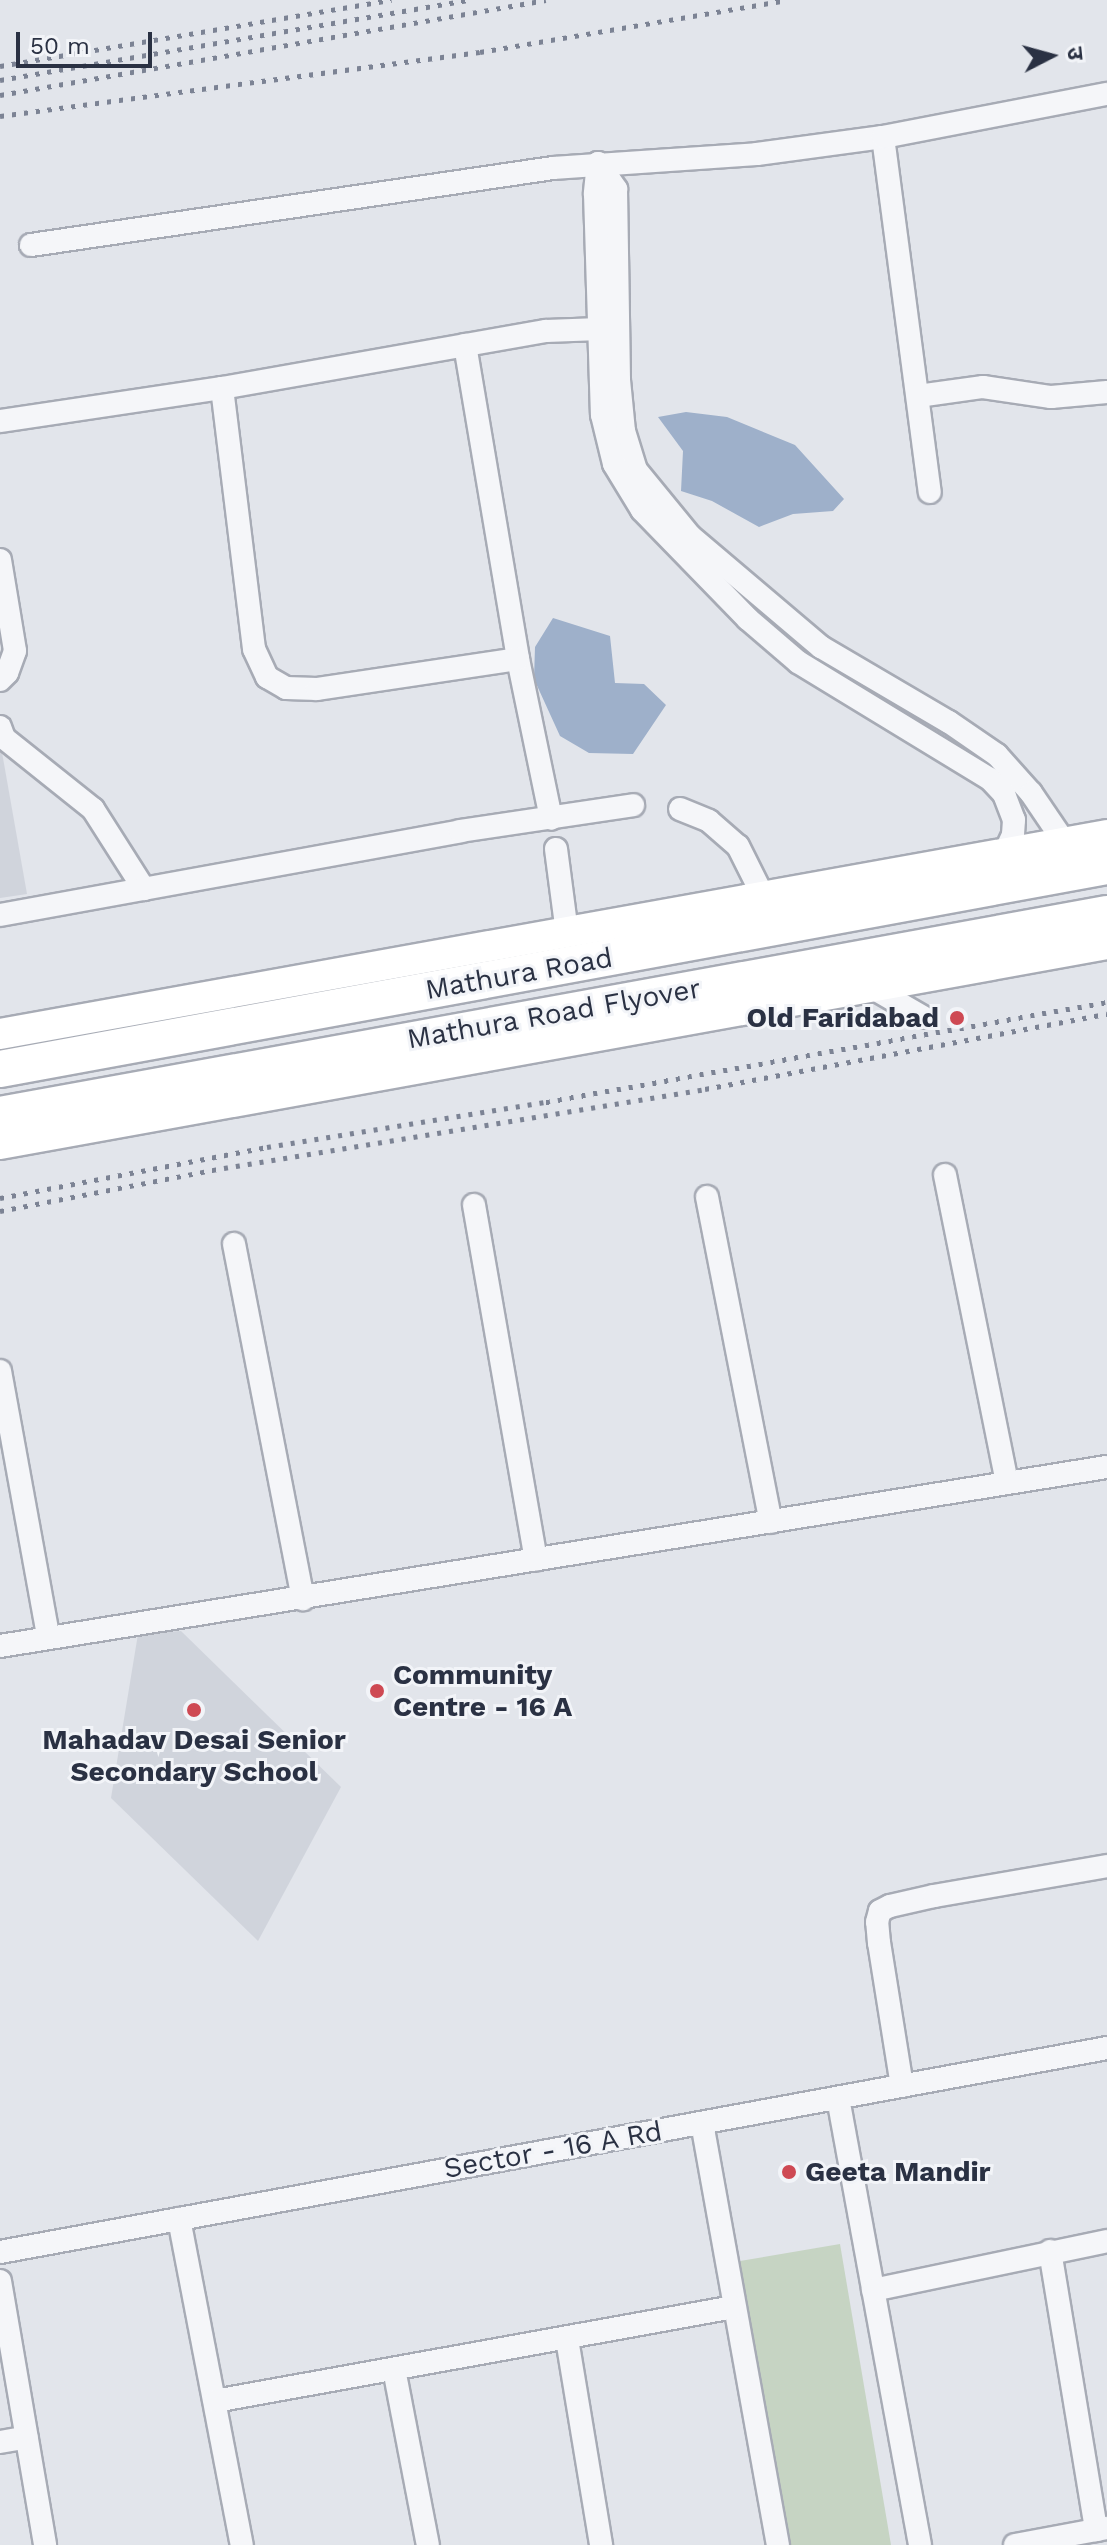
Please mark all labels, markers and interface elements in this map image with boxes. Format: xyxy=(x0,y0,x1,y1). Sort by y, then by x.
scale bar xyxy=(20,16,156,66)
north arrow xyxy=(1011,16,1091,96)
text: 50 m xyxy=(30,32,90,60)
text: उ xyxy=(1062,46,1088,61)
street label: Mathura Road xyxy=(422,941,616,1007)
street label: Mathura Road Flyover xyxy=(404,972,704,1056)
place label: Old Faridabad xyxy=(747,1001,939,1035)
marker: Old Faridabad xyxy=(946,1007,968,1029)
place label: Community Centre - 16 A xyxy=(393,1658,573,1724)
marker: Community Centre - 16 A xyxy=(368,1682,386,1700)
marker: Mahadav Desai Senior Secondary School xyxy=(185,1701,203,1719)
place label: Mahadav Desai Senior Secondary School xyxy=(42,1723,346,1789)
street label: Sector - 16 A Rd xyxy=(440,2114,666,2186)
place label: Geeta Mandir xyxy=(805,2155,991,2189)
marker: Geeta Mandir xyxy=(780,2163,798,2181)

